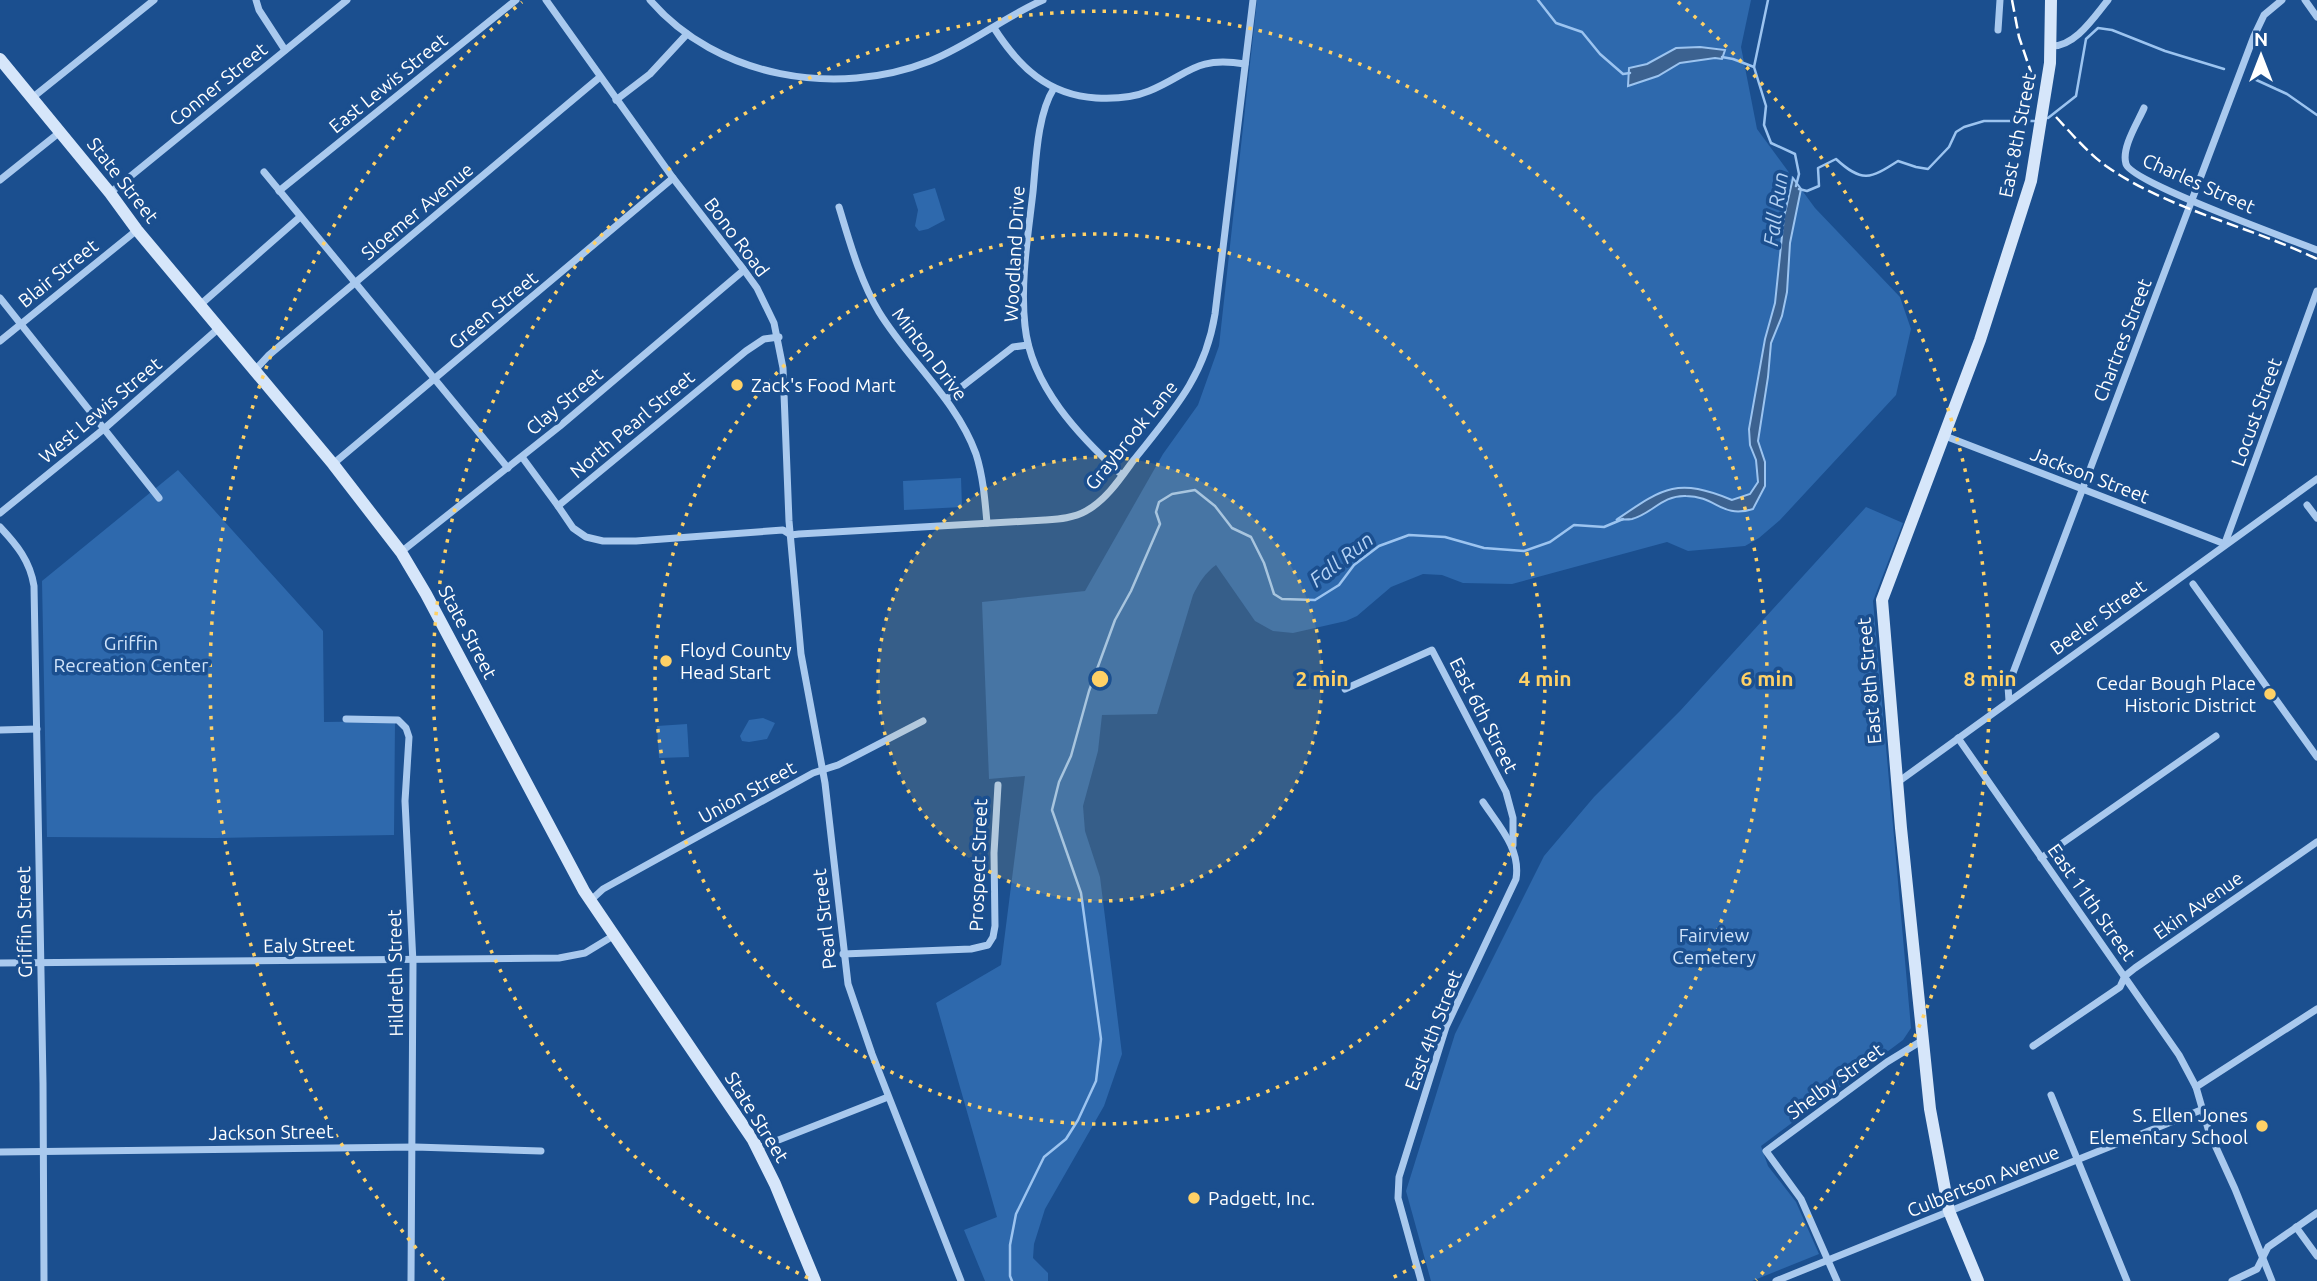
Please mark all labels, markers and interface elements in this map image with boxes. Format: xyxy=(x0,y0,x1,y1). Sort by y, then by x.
north arrow xyxy=(2226,21,2296,91)
street label: East Lewis Street xyxy=(324,28,452,137)
text: N xyxy=(2254,28,2268,50)
street label: Conner Street xyxy=(165,38,272,130)
street label: East 8th Street xyxy=(1994,70,2040,199)
street label: State Street xyxy=(83,133,164,228)
street label: Charles Street xyxy=(2139,148,2259,218)
street label: Sloemer Avenue xyxy=(357,158,477,264)
water label: Fall Run xyxy=(1758,170,1792,248)
street label: Woodland Drive xyxy=(999,185,1029,323)
street label: Bono Road xyxy=(700,193,774,281)
street label: Blair Street xyxy=(14,234,103,312)
street label: Green Street xyxy=(444,266,542,353)
street label: Chartres Street xyxy=(2088,275,2156,405)
street label: Minton Drive xyxy=(888,303,972,405)
street label: West Lewis Street xyxy=(34,352,166,468)
street label: Locust Street xyxy=(2226,354,2286,469)
street label: Clay Street xyxy=(521,362,607,439)
street label: North Pearl Street xyxy=(565,365,699,482)
place label: Zack's Food Mart xyxy=(751,374,896,396)
street label: Graybrook Lane xyxy=(1080,376,1182,494)
marker: Zack's Food Mart xyxy=(729,377,745,393)
street label: Jackson Street xyxy=(2028,442,2153,508)
water label: Fall Run xyxy=(1304,527,1378,591)
street label: Beeler Street xyxy=(2046,575,2151,659)
street label: State Street xyxy=(434,582,502,683)
street label: East 8th Street xyxy=(1852,616,1885,745)
park label: Griffin Recreation Center xyxy=(53,632,209,676)
place label: Floyd County Head Start xyxy=(680,639,792,683)
marker: Floyd County Head Start xyxy=(658,653,674,669)
street label: East 6th Street xyxy=(1445,653,1523,777)
text: 2 min xyxy=(1295,666,1349,690)
text: 4 min xyxy=(1518,666,1572,690)
text: 6 min xyxy=(1740,666,1794,690)
text: 8 min xyxy=(1963,666,2017,690)
centre of rings xyxy=(1088,667,1112,691)
place label: Cedar Bough Place Historic District xyxy=(2096,672,2257,716)
marker: Cedar Bough Place Historic District xyxy=(2262,686,2278,702)
street label: Union Street xyxy=(695,756,800,828)
street label: Prospect Street xyxy=(965,798,991,932)
street label: East 11th Street xyxy=(2044,839,2141,965)
street label: Griffin Street xyxy=(12,865,36,978)
street label: Ekin Avenue xyxy=(2149,866,2247,944)
street label: Pearl Street xyxy=(808,867,840,970)
street label: Hildreth Street xyxy=(383,909,407,1037)
park label: Fairview Cemetery xyxy=(1672,924,1756,968)
street label: Ealy Street xyxy=(263,933,356,957)
street label: East 4th Street xyxy=(1400,966,1466,1093)
street label: Shelby Street xyxy=(1782,1038,1888,1123)
street label: State Street xyxy=(721,1068,794,1167)
place label: S. Ellen Jones Elementary School xyxy=(2089,1104,2248,1148)
marker: S. Ellen Jones Elementary School xyxy=(2254,1118,2270,1134)
street label: Jackson Street xyxy=(208,1120,334,1144)
street label: Culbertson Avenue xyxy=(1904,1140,2062,1222)
place label: Padgett, Inc. xyxy=(1208,1187,1315,1209)
marker: Padgett, Inc. xyxy=(1186,1190,1202,1206)

